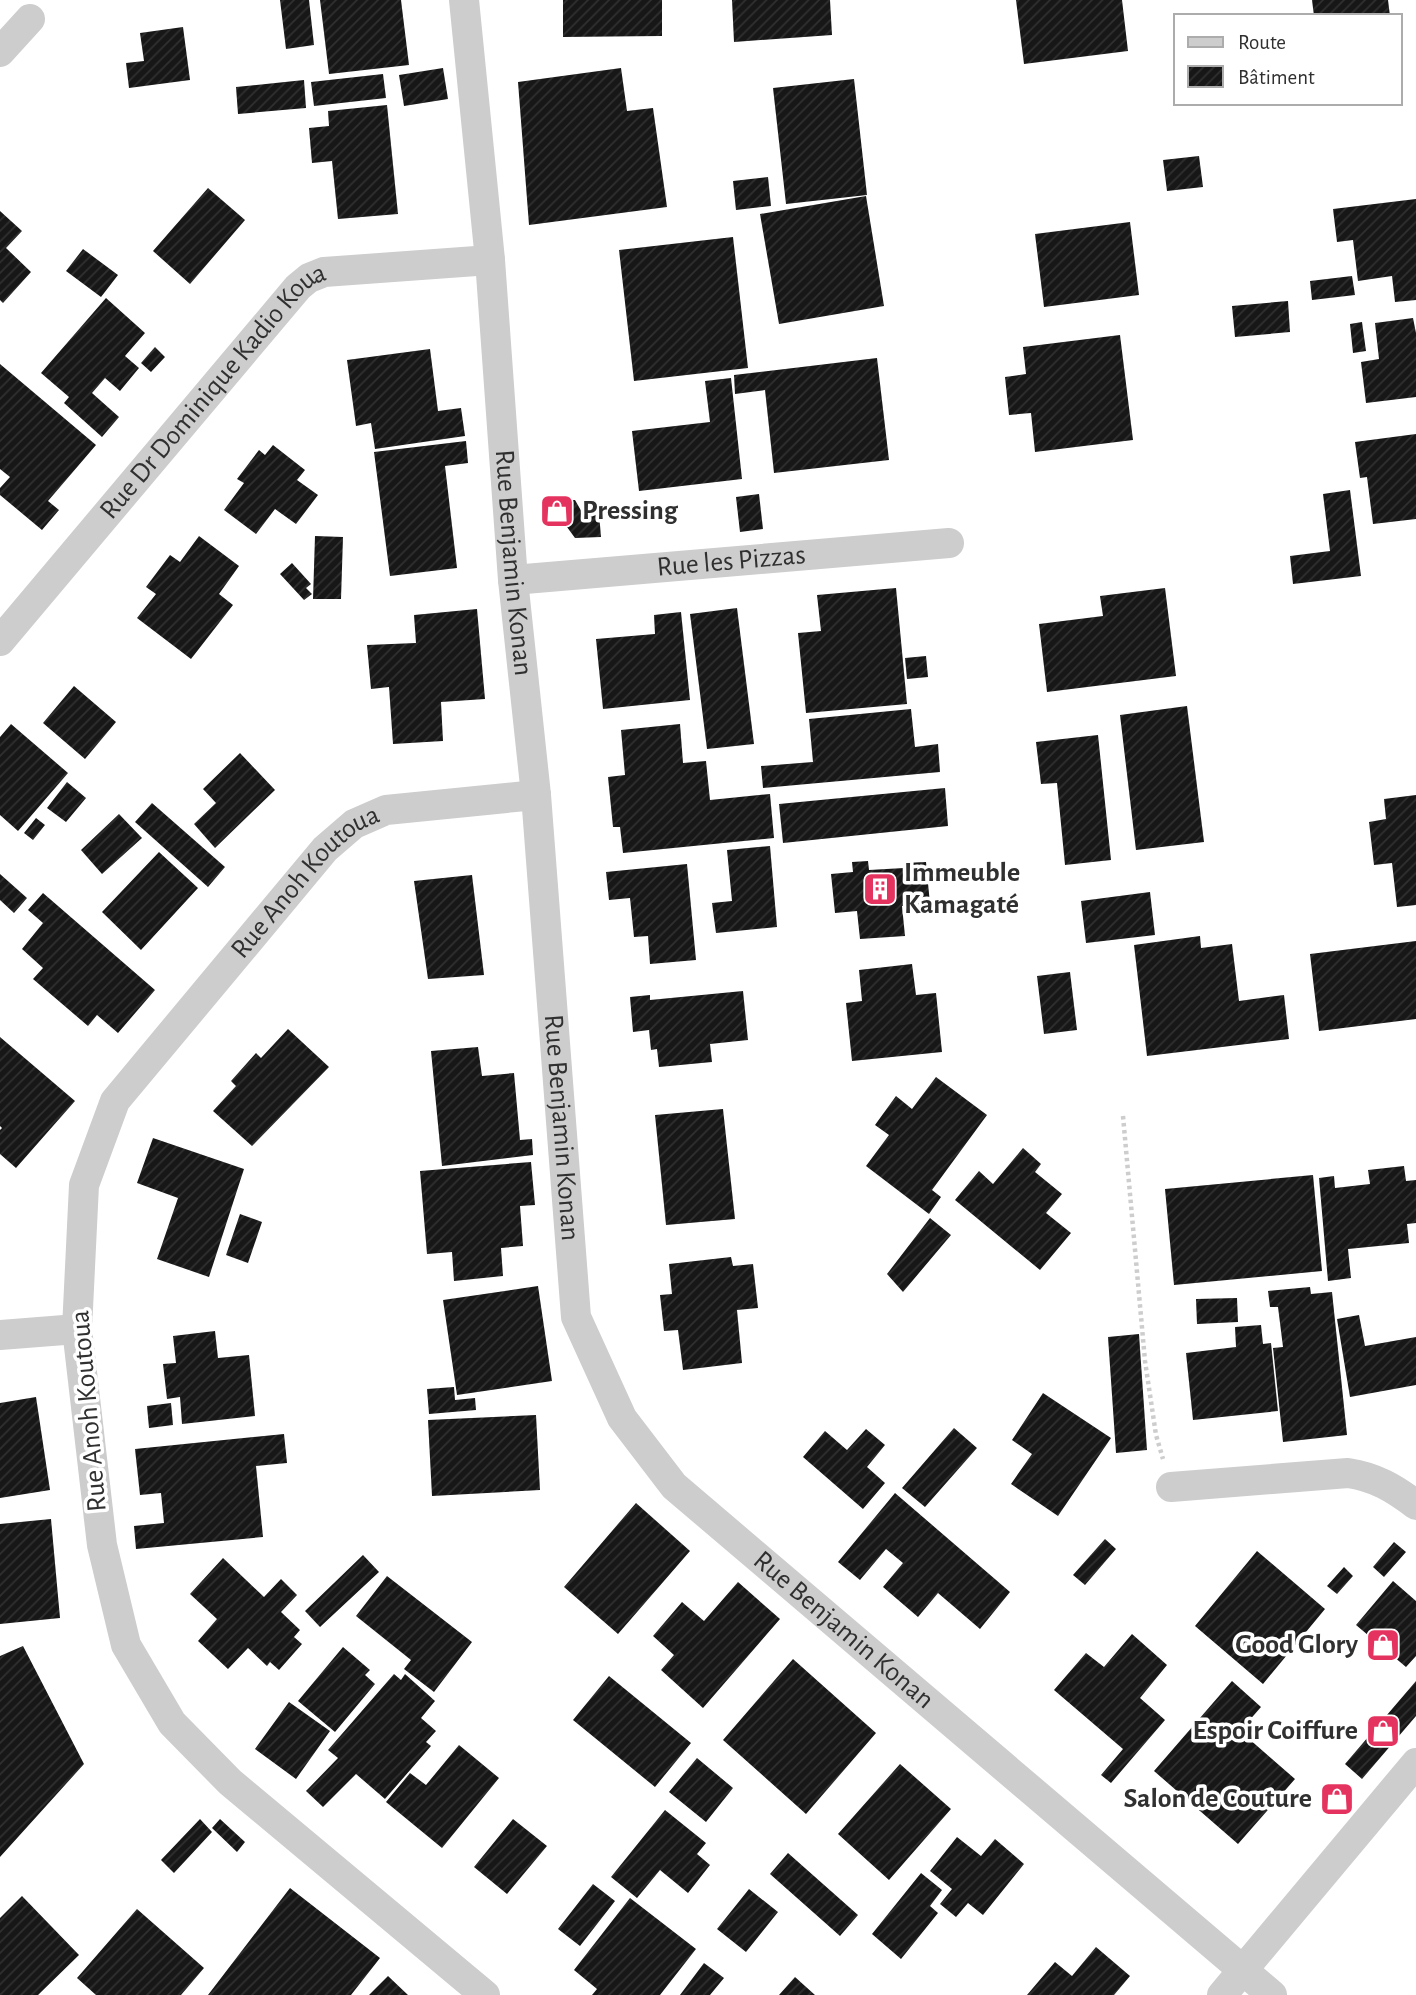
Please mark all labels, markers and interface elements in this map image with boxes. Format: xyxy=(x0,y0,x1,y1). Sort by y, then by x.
legend xyxy=(1174,14,1402,105)
text: Route xyxy=(1238,32,1286,53)
text: Bâtiment xyxy=(1238,67,1315,88)
street label: Rue Dr Dominique Kadio Koua xyxy=(95,259,330,525)
street label: Rue Benjamin Konan xyxy=(490,449,537,677)
shop icon: Pressing xyxy=(538,492,576,530)
place label: Pressing xyxy=(582,497,679,525)
street label: Rue les Pizzas xyxy=(656,541,807,582)
street label: Rue Anoh Koutoua xyxy=(226,801,384,964)
place label: Immeuble Kamagaté xyxy=(904,859,1020,919)
building icon: Immeuble Kamagaté xyxy=(861,870,899,908)
street label: Rue Benjamin Konan xyxy=(539,1013,584,1242)
street label: Rue Anoh Koutoua xyxy=(66,1309,112,1513)
street label: Rue Benjamin Konan xyxy=(748,1546,939,1714)
shop icon: Good Glory xyxy=(1364,1626,1402,1664)
place label: Good Glory xyxy=(1235,1631,1358,1659)
shop icon: Espoir Coiffure xyxy=(1364,1712,1402,1750)
place label: Espoir Coiffure xyxy=(1193,1717,1358,1745)
shop icon: Salon de Couture xyxy=(1318,1780,1356,1818)
place label: Salon de Couture xyxy=(1123,1785,1312,1813)

